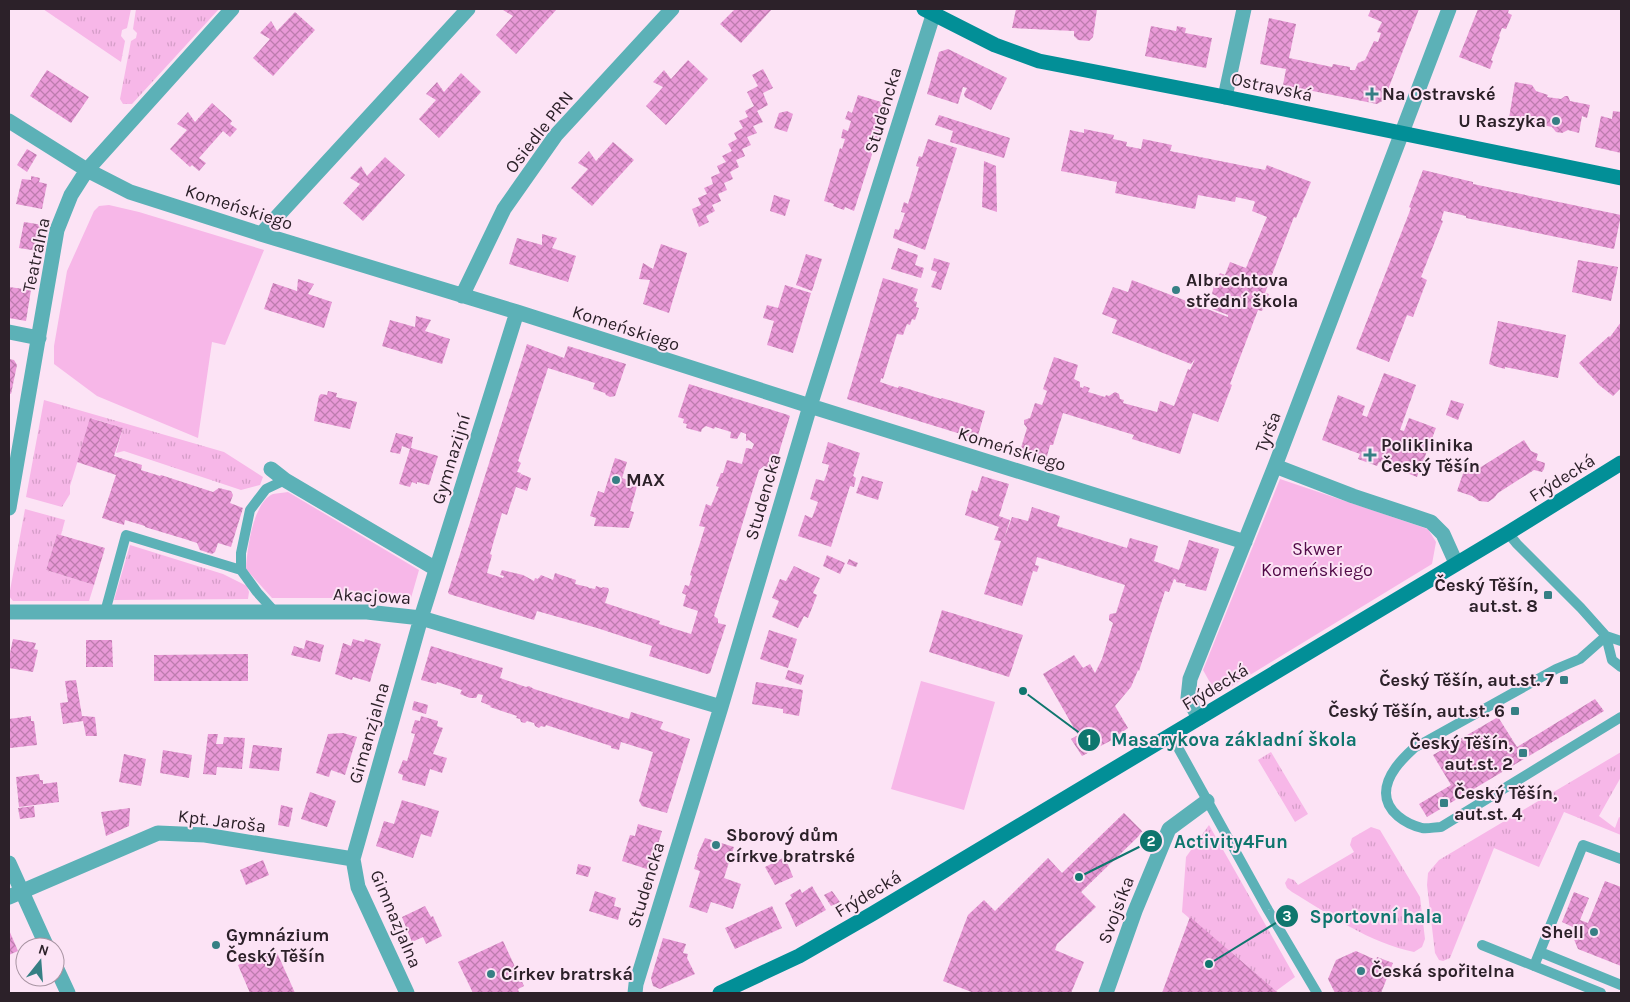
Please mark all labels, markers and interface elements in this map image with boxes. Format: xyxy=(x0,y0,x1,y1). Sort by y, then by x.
street label: Studencka xyxy=(860,64,906,156)
street label: Ostravská xyxy=(1229,68,1315,106)
place label: Na Ostravské xyxy=(1382,83,1496,105)
street label: Osiedle PRN xyxy=(500,87,578,177)
marker: Na Ostravské xyxy=(1366,88,1378,100)
place label: U Raszyka xyxy=(1458,110,1546,132)
marker: U Raszyka xyxy=(1550,115,1562,127)
street label: Komeńskiego xyxy=(182,179,296,235)
street label: Teatralna xyxy=(17,216,55,294)
place label: Albrechtova střední škola xyxy=(1186,269,1298,312)
marker: Albrechtova střední škola xyxy=(1170,284,1182,296)
street label: Komeńskiego xyxy=(569,300,683,356)
street label: Tyrša xyxy=(1250,409,1286,455)
street label: Gymnazijní xyxy=(427,411,475,507)
street label: Komeńskiego xyxy=(955,422,1069,476)
place label: Poliklinika Český Těšín xyxy=(1381,434,1480,477)
marker: Poliklinika Český Těšín xyxy=(1363,448,1377,462)
street label: Frýdecká xyxy=(1525,449,1599,507)
street label: Studencka xyxy=(740,451,786,543)
place label: MAX xyxy=(626,469,665,491)
marker: MAX xyxy=(610,474,622,486)
park label: Skwer Komeńskiego xyxy=(1261,538,1373,581)
place label: Český Těšín, aut.st. 8 xyxy=(1435,574,1538,617)
street label: Akacjowa xyxy=(332,583,412,609)
marker: Český Těšín, aut.st. 8 xyxy=(1542,589,1554,601)
street label: Frýdecká xyxy=(1178,659,1252,715)
place label: Český Těšín, aut.st. 7 xyxy=(1379,669,1554,691)
marker: Český Těšín, aut.st. 7 xyxy=(1558,674,1570,686)
street label: Gimanzjalna xyxy=(344,680,394,786)
place label: Český Těšín, aut.st. 6 xyxy=(1328,700,1505,722)
marker: Český Těšín, aut.st. 6 xyxy=(1509,705,1521,717)
callout: Masarykova základní škola xyxy=(1076,723,1367,757)
text: Masarykova základní škola xyxy=(1111,729,1357,751)
text: 1 xyxy=(1086,731,1092,749)
place label: Český Těšín, aut.st. 2 xyxy=(1410,732,1513,775)
marker: Český Těšín, aut.st. 2 xyxy=(1517,747,1529,759)
place label: Český Těšín, aut.st. 4 xyxy=(1454,782,1558,825)
marker: Český Těšín, aut.st. 4 xyxy=(1438,797,1450,809)
street label: Kpt. Jaroša xyxy=(177,805,267,837)
place label: Sborový dům církve bratrské xyxy=(726,824,855,867)
callout: Activity4Fun xyxy=(1139,824,1298,858)
text: Activity4Fun xyxy=(1174,831,1288,853)
text: 2 xyxy=(1146,832,1156,850)
street label: Studencka xyxy=(623,839,669,931)
marker: Sborový dům církve bratrské xyxy=(710,839,722,851)
street label: Frýdecká xyxy=(831,866,905,922)
street label: Gimnazjalna xyxy=(365,867,427,971)
street label: Svojsíka xyxy=(1093,873,1139,947)
callout: Sportovní hala xyxy=(1274,899,1452,933)
text: Sportovní hala xyxy=(1310,906,1442,928)
text: 3 xyxy=(1282,907,1292,925)
place label: Shell xyxy=(1541,921,1584,943)
place label: Gymnázium Český Těšín xyxy=(226,924,329,967)
marker: Shell xyxy=(1588,926,1600,938)
north arrow xyxy=(15,937,65,987)
marker: Gymnázium Český Těšín xyxy=(210,939,222,951)
text: N xyxy=(36,940,51,960)
place label: Česká spořitelna xyxy=(1371,960,1515,982)
place label: Církev bratrská xyxy=(501,963,633,985)
marker: Česká spořitelna xyxy=(1355,965,1367,977)
marker: Církev bratrská xyxy=(485,968,497,980)

